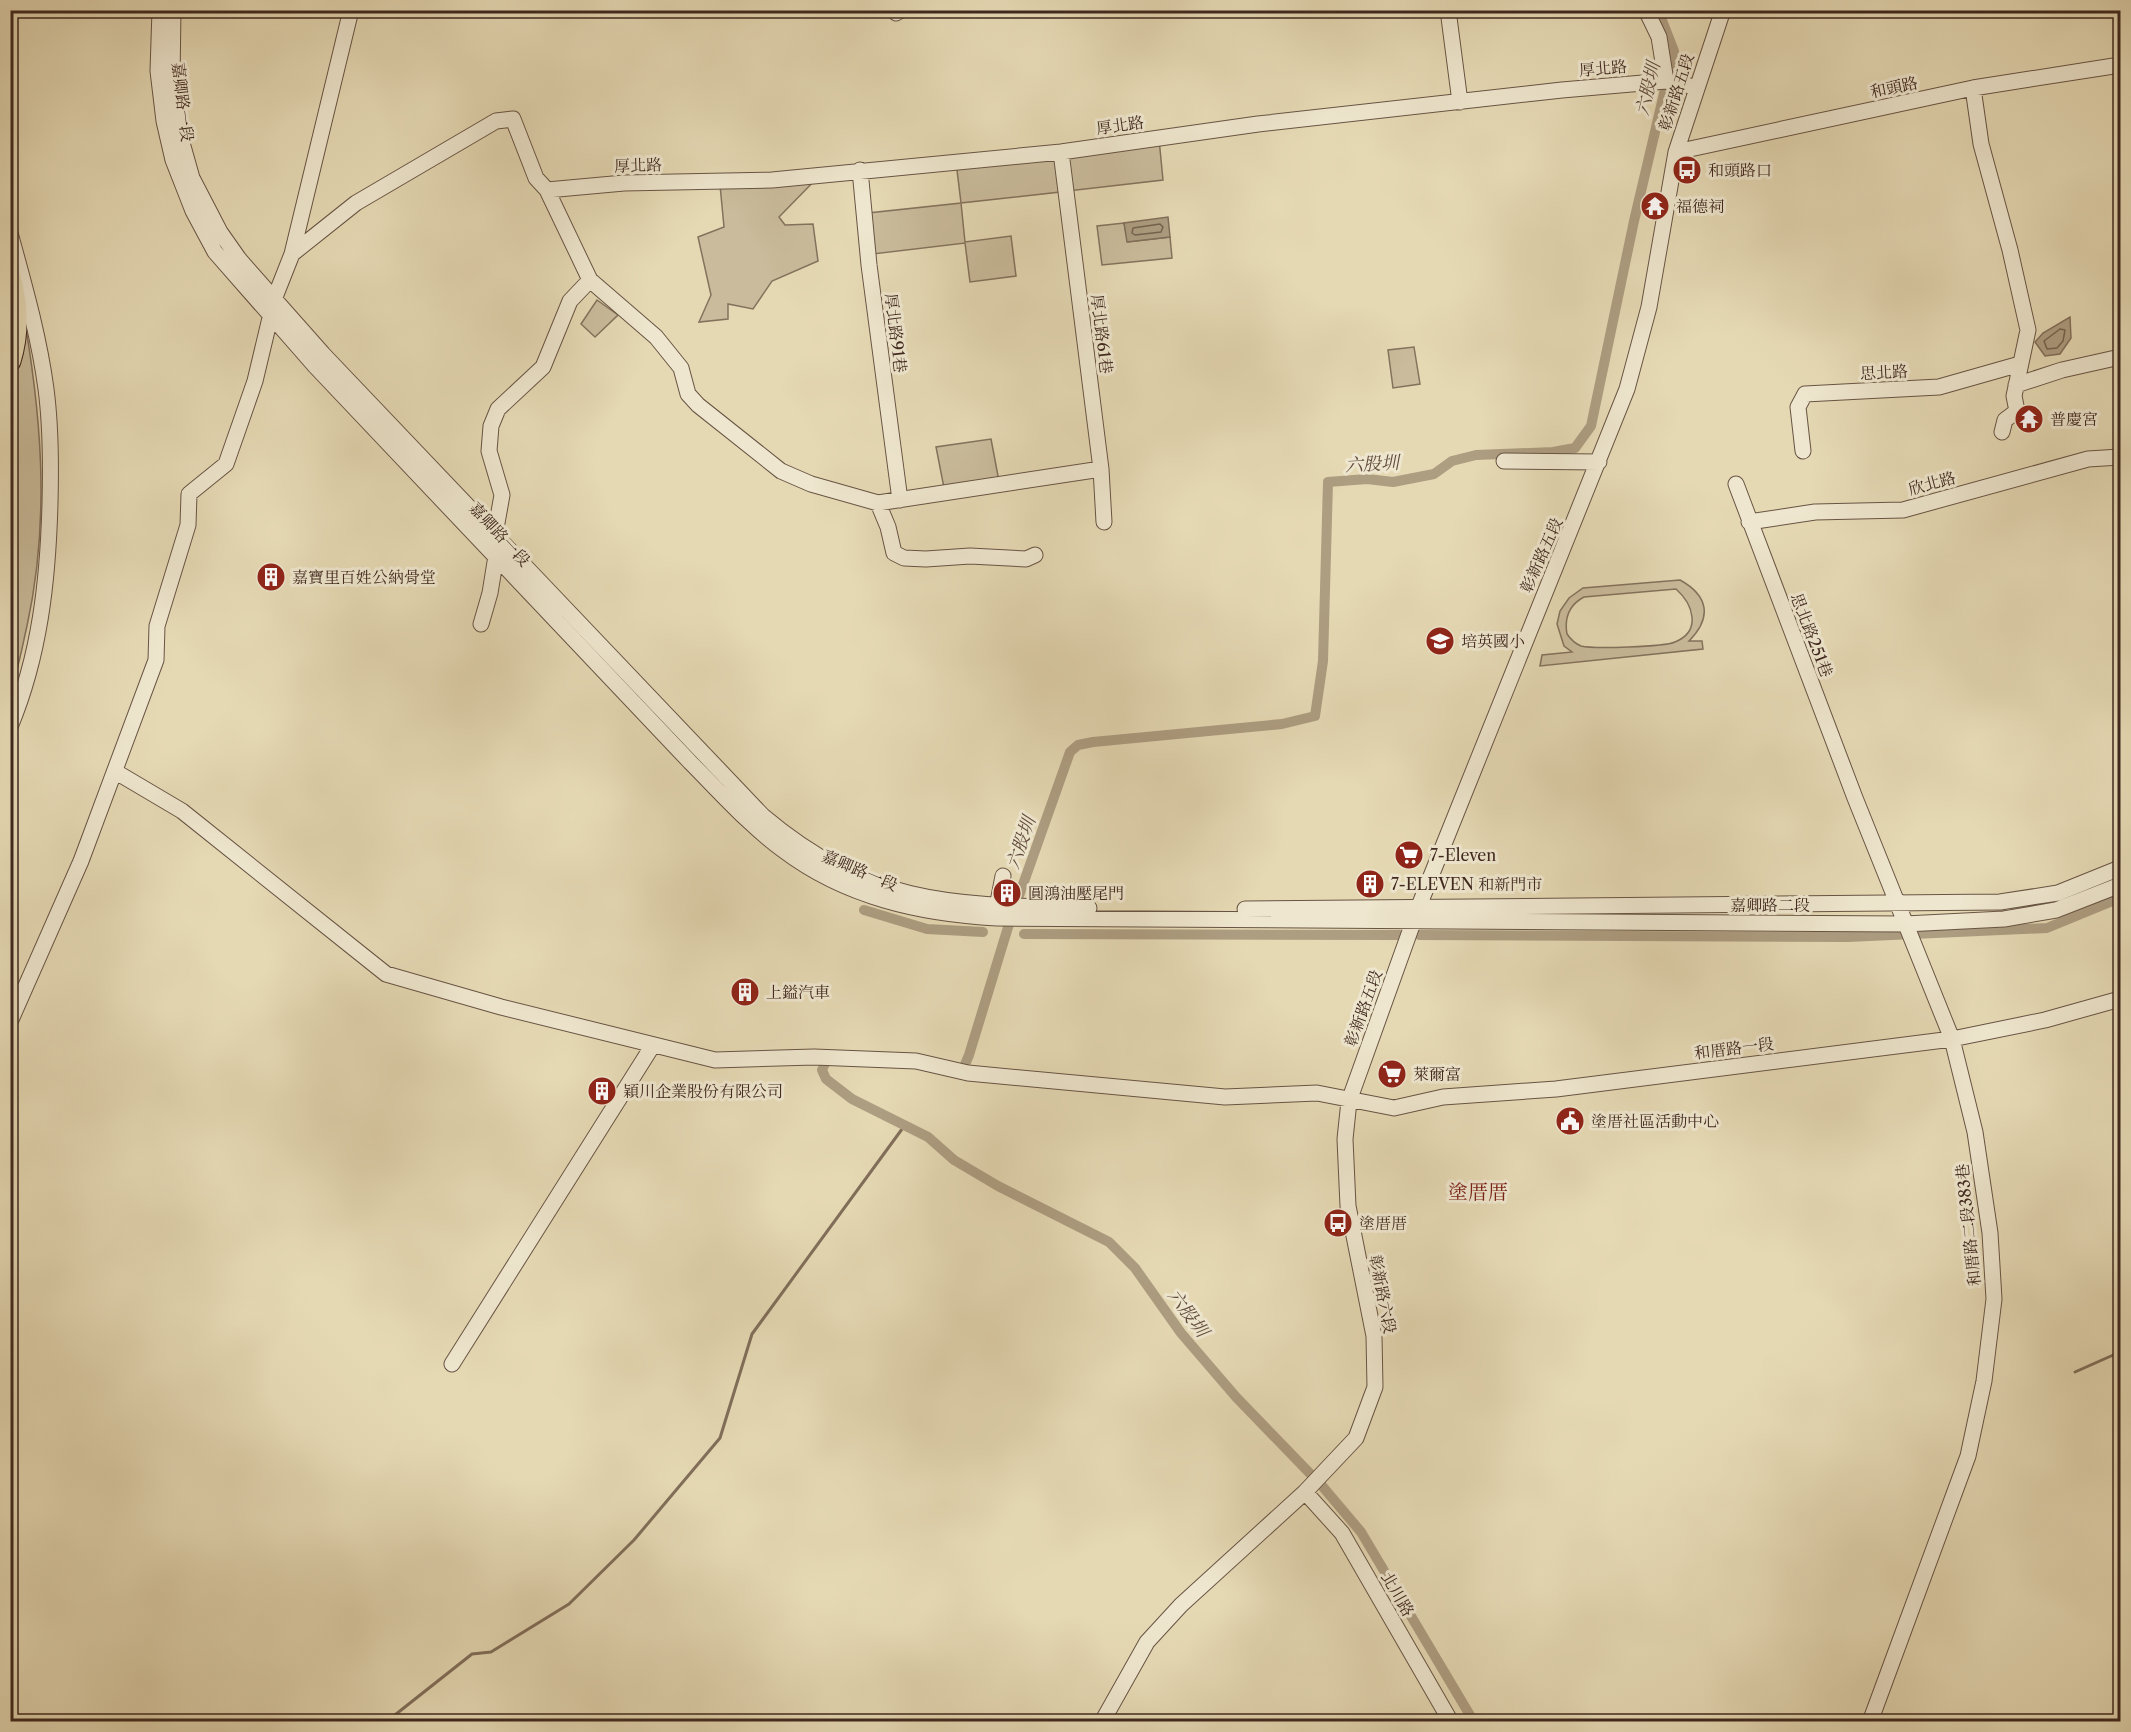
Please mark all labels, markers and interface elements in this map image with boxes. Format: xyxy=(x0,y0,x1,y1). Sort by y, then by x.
street label: 彰新路五段 xyxy=(1654,51,1698,133)
street label: 厚北路 xyxy=(1578,56,1628,80)
water label: 六股圳 xyxy=(1631,57,1665,118)
street label: 嘉卿路一段 xyxy=(168,61,198,143)
street label: 和頭路 xyxy=(1868,72,1920,102)
street label: 厚北路 xyxy=(1095,112,1145,138)
street label: 厚北路 xyxy=(614,154,662,176)
bus stop icon: 和頭路口 xyxy=(1671,154,1703,186)
place label: 和頭路口 xyxy=(1708,160,1772,180)
temple icon: 福德祠 xyxy=(1639,190,1671,222)
place label: 福德祠 xyxy=(1676,196,1724,216)
street label: 厚北路91巷 xyxy=(881,292,911,374)
street label: 厚北路61巷 xyxy=(1087,293,1117,375)
street label: 思北路 xyxy=(1860,361,1908,383)
temple icon: 普慶宮 xyxy=(2013,403,2045,435)
place label: 普慶宮 xyxy=(2050,409,2098,429)
water label: 六股圳 xyxy=(1344,451,1403,476)
street label: 欣北路 xyxy=(1906,467,1958,499)
street label: 嘉卿路一段 xyxy=(465,498,535,570)
street label: 彰新路五段 xyxy=(1516,514,1566,596)
building icon: 嘉寶里百姓公納骨堂 xyxy=(255,561,287,593)
place label: 嘉寶里百姓公納骨堂 xyxy=(292,567,436,587)
street label: 思北路251巷 xyxy=(1787,590,1837,680)
school or university icon: 培英國小 xyxy=(1424,625,1456,657)
place label: 培英國小 xyxy=(1461,631,1525,651)
water label: 六股圳 xyxy=(1002,811,1041,872)
supermarket icon: 7-Eleven xyxy=(1393,839,1425,871)
street label: 嘉卿路一段 xyxy=(819,845,901,895)
place label: 7-Eleven xyxy=(1430,845,1496,865)
building icon: 7-ELEVEN 和新門市 xyxy=(1354,868,1386,900)
place label: 7-ELEVEN 和新門市 xyxy=(1391,874,1542,894)
building icon: 圓鴻油壓尾門 xyxy=(991,877,1023,909)
place label: 圓鴻油壓尾門 xyxy=(1028,883,1124,903)
street label: 嘉卿路二段 xyxy=(1730,895,1810,915)
street label: 彰新路五段 xyxy=(1340,967,1386,1049)
building icon: 上鎰汽車 xyxy=(729,976,761,1008)
place label: 上鎰汽車 xyxy=(766,982,830,1002)
street label: 和厝路一段 xyxy=(1693,1033,1775,1063)
supermarket icon: 萊爾富 xyxy=(1376,1058,1408,1090)
place label: 萊爾富 xyxy=(1413,1064,1461,1084)
building icon: 穎川企業股份有限公司 xyxy=(586,1075,618,1107)
place label: 穎川企業股份有限公司 xyxy=(623,1081,783,1101)
public building icon: 塗厝社區活動中心 xyxy=(1554,1105,1586,1137)
place label: 塗厝社區活動中心 xyxy=(1591,1111,1719,1131)
street label: 和厝路二段383巷 xyxy=(1952,1163,1984,1287)
district label: 塗厝厝 xyxy=(1448,1180,1508,1204)
bus stop icon: 塗厝厝 xyxy=(1322,1207,1354,1239)
place label: 塗厝厝 xyxy=(1359,1213,1407,1233)
street label: 彰新路六段 xyxy=(1366,1253,1400,1335)
water label: 六股圳 xyxy=(1163,1285,1215,1344)
street label: 北川路 xyxy=(1377,1568,1419,1620)

